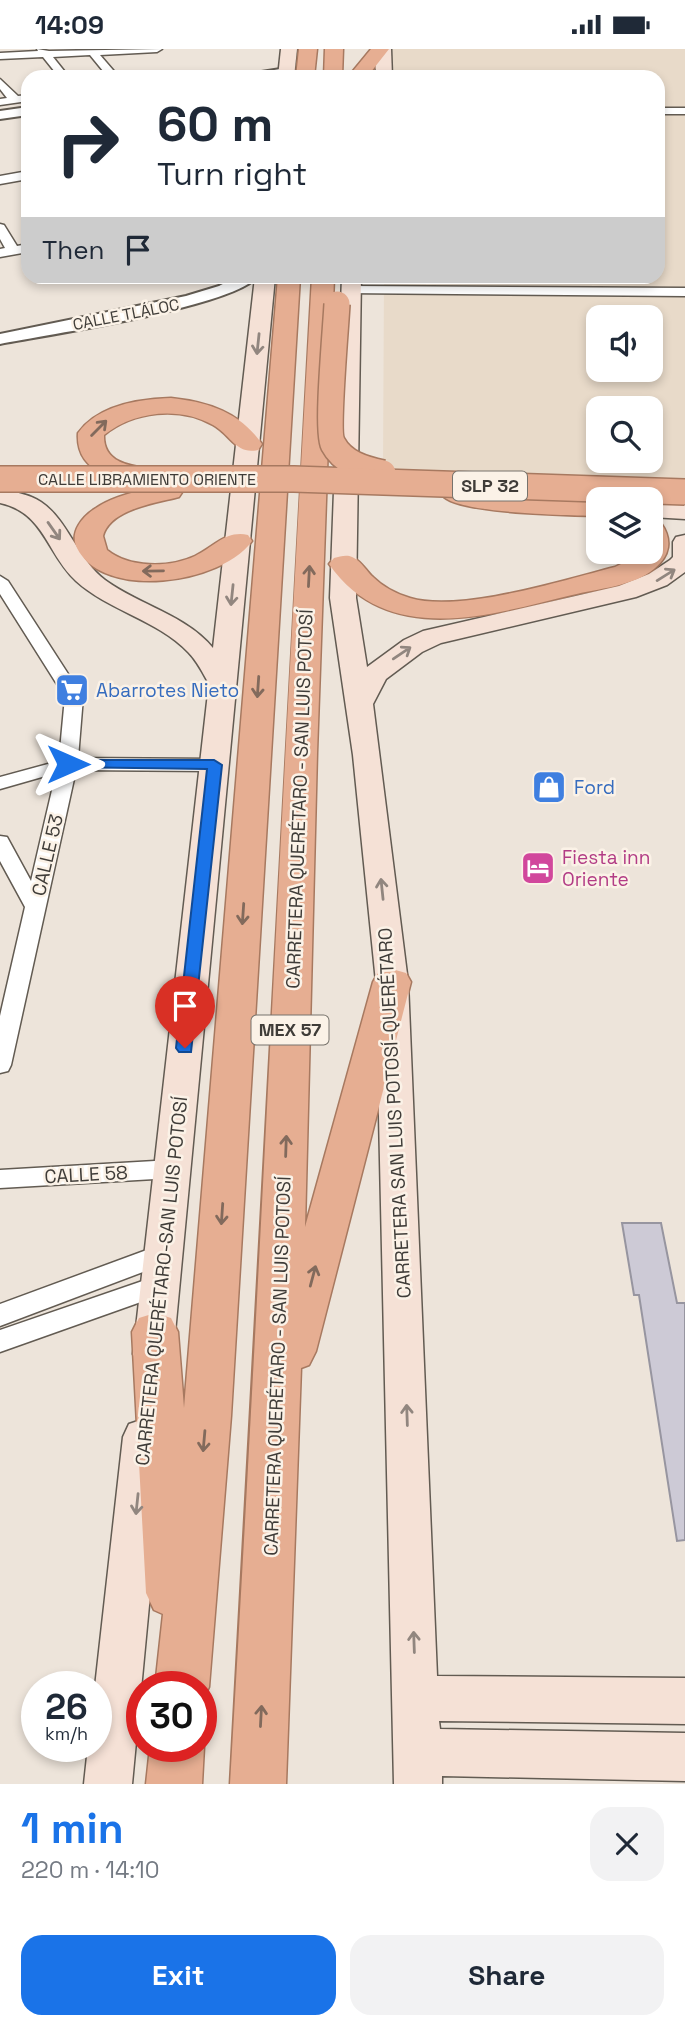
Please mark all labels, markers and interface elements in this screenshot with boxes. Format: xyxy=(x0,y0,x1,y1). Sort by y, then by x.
text: 14:09 xyxy=(35,8,104,42)
text: 60 m xyxy=(157,93,273,155)
icon: right xyxy=(42,98,133,189)
text: Turn right xyxy=(157,154,307,194)
icon: arrive xyxy=(119,231,157,269)
text: Then xyxy=(42,233,105,267)
street label: CALLE TLÁLOC xyxy=(71,294,181,335)
map controls xyxy=(586,305,663,564)
button: sound xyxy=(586,305,663,382)
one-way arrow xyxy=(252,333,265,355)
button: search xyxy=(586,396,663,473)
one-way arrow xyxy=(90,419,107,436)
street label: CALLE LIBRAMIENTO ORIENTE xyxy=(38,469,256,490)
road number: SLP 32 xyxy=(453,471,527,501)
button: layers xyxy=(586,487,663,564)
one-way arrow xyxy=(47,521,61,540)
one-way arrow xyxy=(142,565,165,578)
one-way arrow xyxy=(302,565,315,588)
one-way arrow xyxy=(655,568,675,582)
one-way arrow xyxy=(225,583,238,606)
street label: CARRETERA QUERÉTARO - SAN LUIS POTOSÍ xyxy=(280,608,319,989)
one-way arrow xyxy=(392,646,411,660)
supermarket icon: Abarrotes Nieto xyxy=(53,671,91,709)
one-way arrow xyxy=(251,675,264,698)
place label: Abarrotes Nieto xyxy=(96,678,239,703)
position arrow xyxy=(31,727,105,801)
shop icon: Ford xyxy=(530,768,568,806)
place label: Ford xyxy=(574,775,615,800)
street label: CALLE 53 xyxy=(26,812,69,898)
place label: Fiesta inn Oriente xyxy=(562,845,650,892)
hotel icon: Fiesta inn Oriente xyxy=(519,849,557,887)
one-way arrow xyxy=(375,879,388,901)
one-way arrow xyxy=(236,902,249,924)
street label: CARRETERA SAN LUIS POTOSÍ-QUERÉTARO xyxy=(372,927,417,1299)
pin xyxy=(155,976,215,1048)
icon: arrive xyxy=(166,987,204,1025)
road number: MEX 57 xyxy=(252,1015,328,1045)
street label: CARRETERA QUERÉTARO-SAN LUIS POTOSÍ xyxy=(130,1095,193,1467)
one-way arrow xyxy=(279,1135,292,1158)
street label: CALLE 58 xyxy=(44,1160,128,1189)
street label: CARRETERA QUERÉTARO - SAN LUIS POTOSÍ xyxy=(258,1175,297,1556)
one-way arrow xyxy=(215,1202,228,1225)
one-way arrow xyxy=(307,1265,320,1288)
one-way arrow xyxy=(400,1404,413,1427)
one-way arrow xyxy=(198,1429,211,1451)
one-way arrow xyxy=(131,1492,144,1514)
one-way arrow xyxy=(408,1631,421,1654)
speed limit sign: 30 xyxy=(126,1671,217,1762)
text: 26 xyxy=(45,1685,88,1729)
one-way arrow xyxy=(255,1705,268,1728)
text: km/h xyxy=(45,1722,88,1745)
text: 1 min xyxy=(21,1802,124,1855)
button: close xyxy=(590,1807,664,1881)
text: 220 m · 14:10 xyxy=(21,1855,159,1885)
button: Exit xyxy=(21,1935,336,2015)
button: Share xyxy=(350,1935,664,2015)

